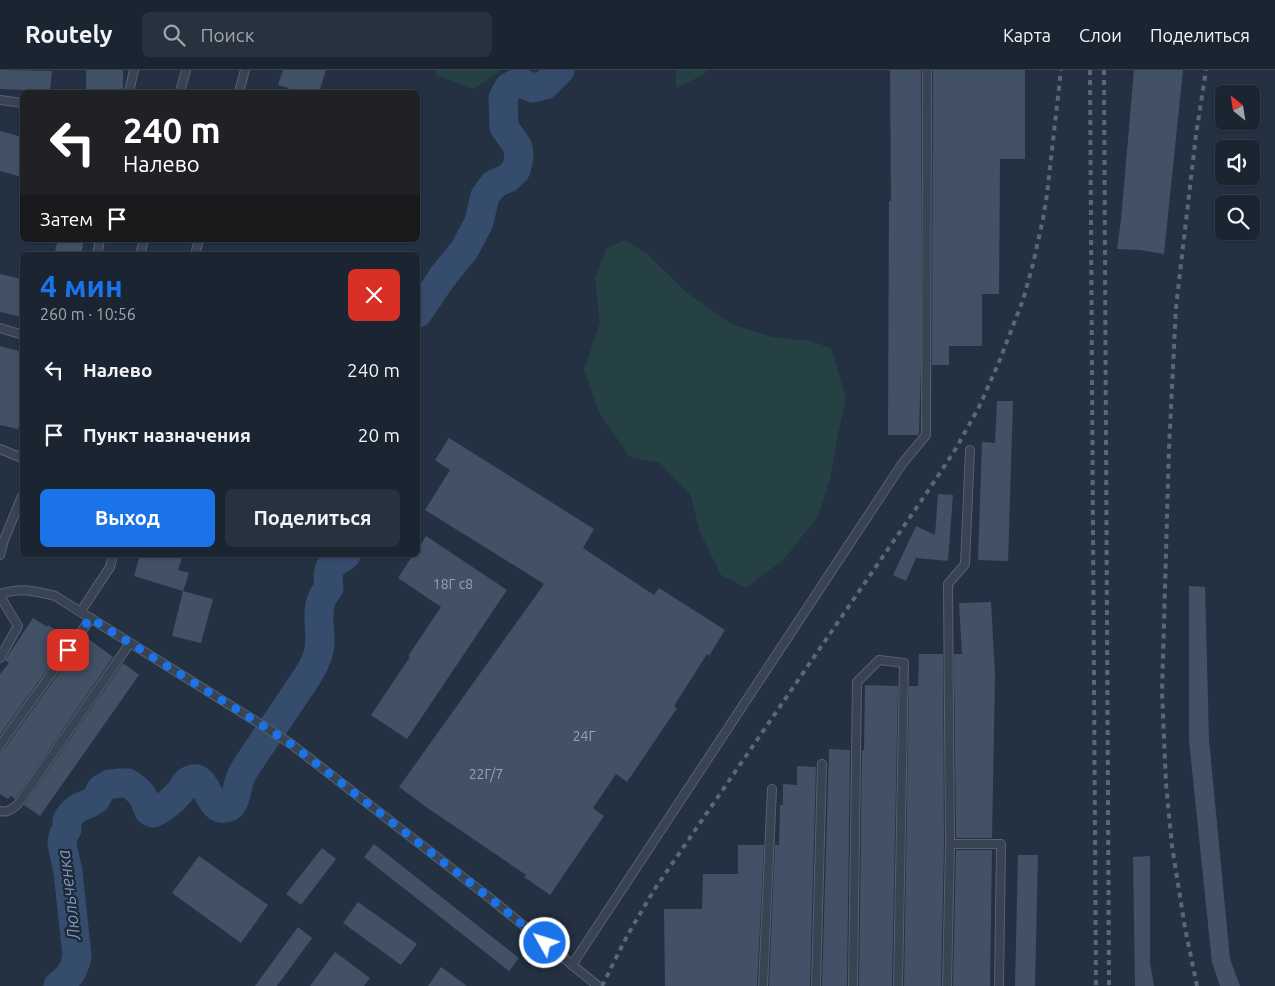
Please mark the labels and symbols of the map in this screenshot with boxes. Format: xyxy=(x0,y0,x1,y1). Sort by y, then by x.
north arrow xyxy=(1215,85,1260,130)
house number: 18Г с8 xyxy=(433,576,473,592)
pin xyxy=(47,629,89,671)
house number: 24Г xyxy=(573,728,595,744)
house number: 22Г/7 xyxy=(469,766,503,782)
water label: Люльченка xyxy=(53,848,84,942)
position arrow xyxy=(518,916,570,968)

